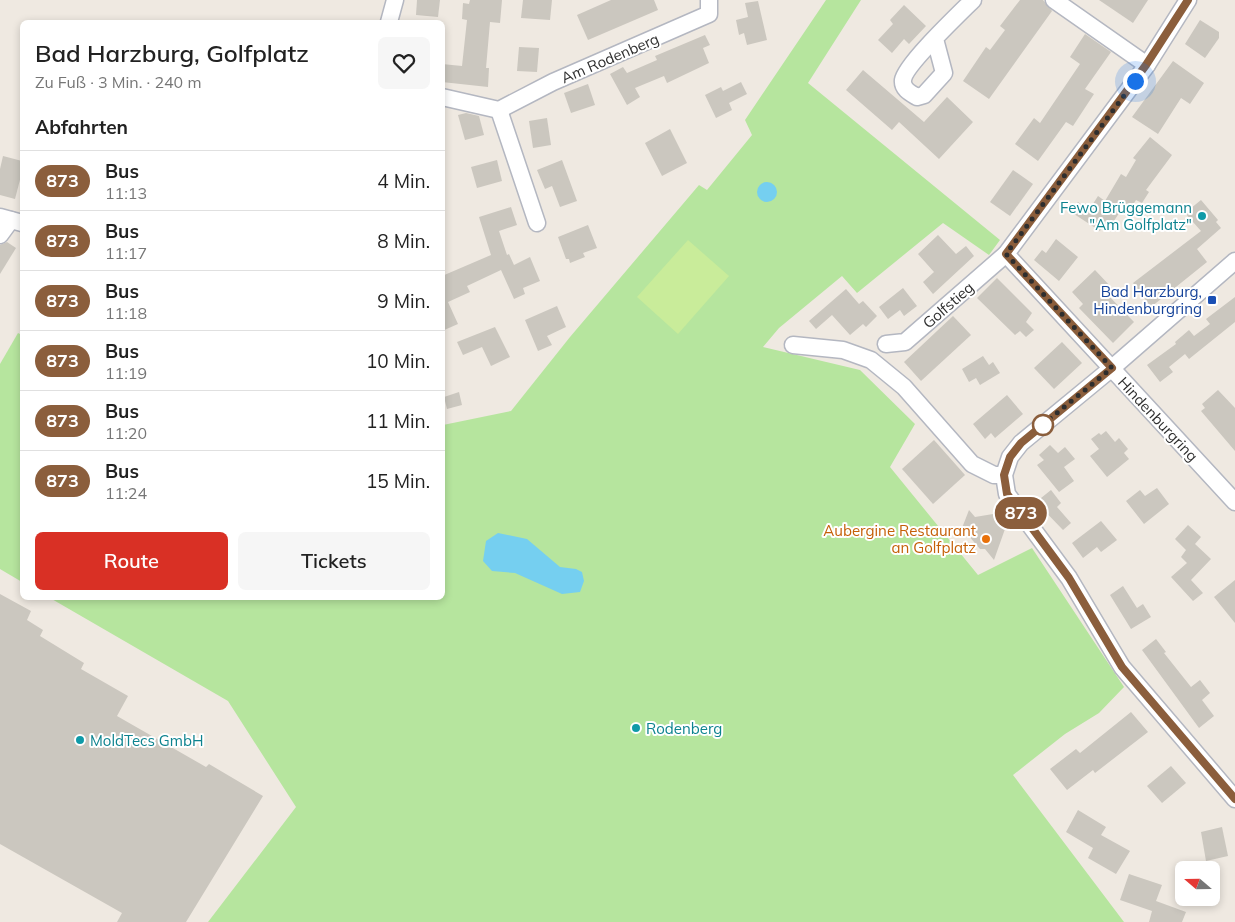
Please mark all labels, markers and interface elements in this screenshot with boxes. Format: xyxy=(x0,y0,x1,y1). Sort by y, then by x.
street label: Am Rodenberg xyxy=(558,29,662,87)
button: heart xyxy=(378,37,430,89)
text: Bad Harzburg, Golfplatz xyxy=(35,38,309,68)
your location xyxy=(1123,69,1148,94)
text: Zu Fuß · 3 Min. · 240 m xyxy=(35,72,201,92)
text: Abfahrten xyxy=(35,115,128,139)
text: Bus xyxy=(105,159,139,183)
text: 873 xyxy=(46,169,79,192)
text: 4 Min. xyxy=(377,169,430,193)
text: 11:13 xyxy=(105,183,147,203)
place label: Fewo Brüggemann "Am Golfplatz" xyxy=(1060,198,1192,234)
marker: Fewo Brüggemann "Am Golfplatz" xyxy=(1196,210,1208,222)
text: Bus xyxy=(105,219,139,243)
text: 873 xyxy=(46,229,79,252)
text: 8 Min. xyxy=(377,229,430,253)
text: 11:17 xyxy=(105,243,147,263)
street label: Golfstieg xyxy=(919,278,977,332)
text: Bus xyxy=(105,279,139,303)
place label: Bad Harzburg, Hindenburgring xyxy=(1093,282,1202,318)
text: 873 xyxy=(46,289,79,312)
text: 9 Min. xyxy=(377,289,430,313)
marker: Bad Harzburg, Hindenburgring xyxy=(1206,294,1218,306)
text: 11:18 xyxy=(105,303,147,323)
text: Bus xyxy=(105,339,139,363)
text: 873 xyxy=(46,349,79,372)
text: 10 Min. xyxy=(366,349,430,373)
text: 11:19 xyxy=(105,363,147,383)
street label: Hindenburgring xyxy=(1114,373,1202,465)
text: Bus xyxy=(105,399,139,423)
text: 873 xyxy=(46,409,79,432)
text: 11 Min. xyxy=(366,409,430,433)
unlabelled marker xyxy=(1032,414,1054,436)
text: 11:20 xyxy=(105,423,147,443)
text: Bus xyxy=(105,459,139,483)
text: 873 xyxy=(46,469,79,492)
text: 15 Min. xyxy=(366,469,430,493)
text: 11:24 xyxy=(105,483,147,503)
line badge: 873 xyxy=(992,497,1050,529)
text: 873 xyxy=(1005,501,1037,524)
place label: Aubergine Restaurant an Golfplatz xyxy=(823,521,976,557)
button: Route xyxy=(35,532,228,590)
button: Tickets xyxy=(238,532,430,590)
marker: Aubergine Restaurant an Golfplatz xyxy=(980,533,992,545)
place label: Rodenberg xyxy=(646,719,722,738)
marker: Rodenberg xyxy=(630,722,642,734)
place label: MoldTecs GmbH xyxy=(90,731,204,750)
marker: MoldTecs GmbH xyxy=(74,734,86,746)
north arrow xyxy=(1175,861,1220,906)
map controls xyxy=(1175,861,1220,906)

